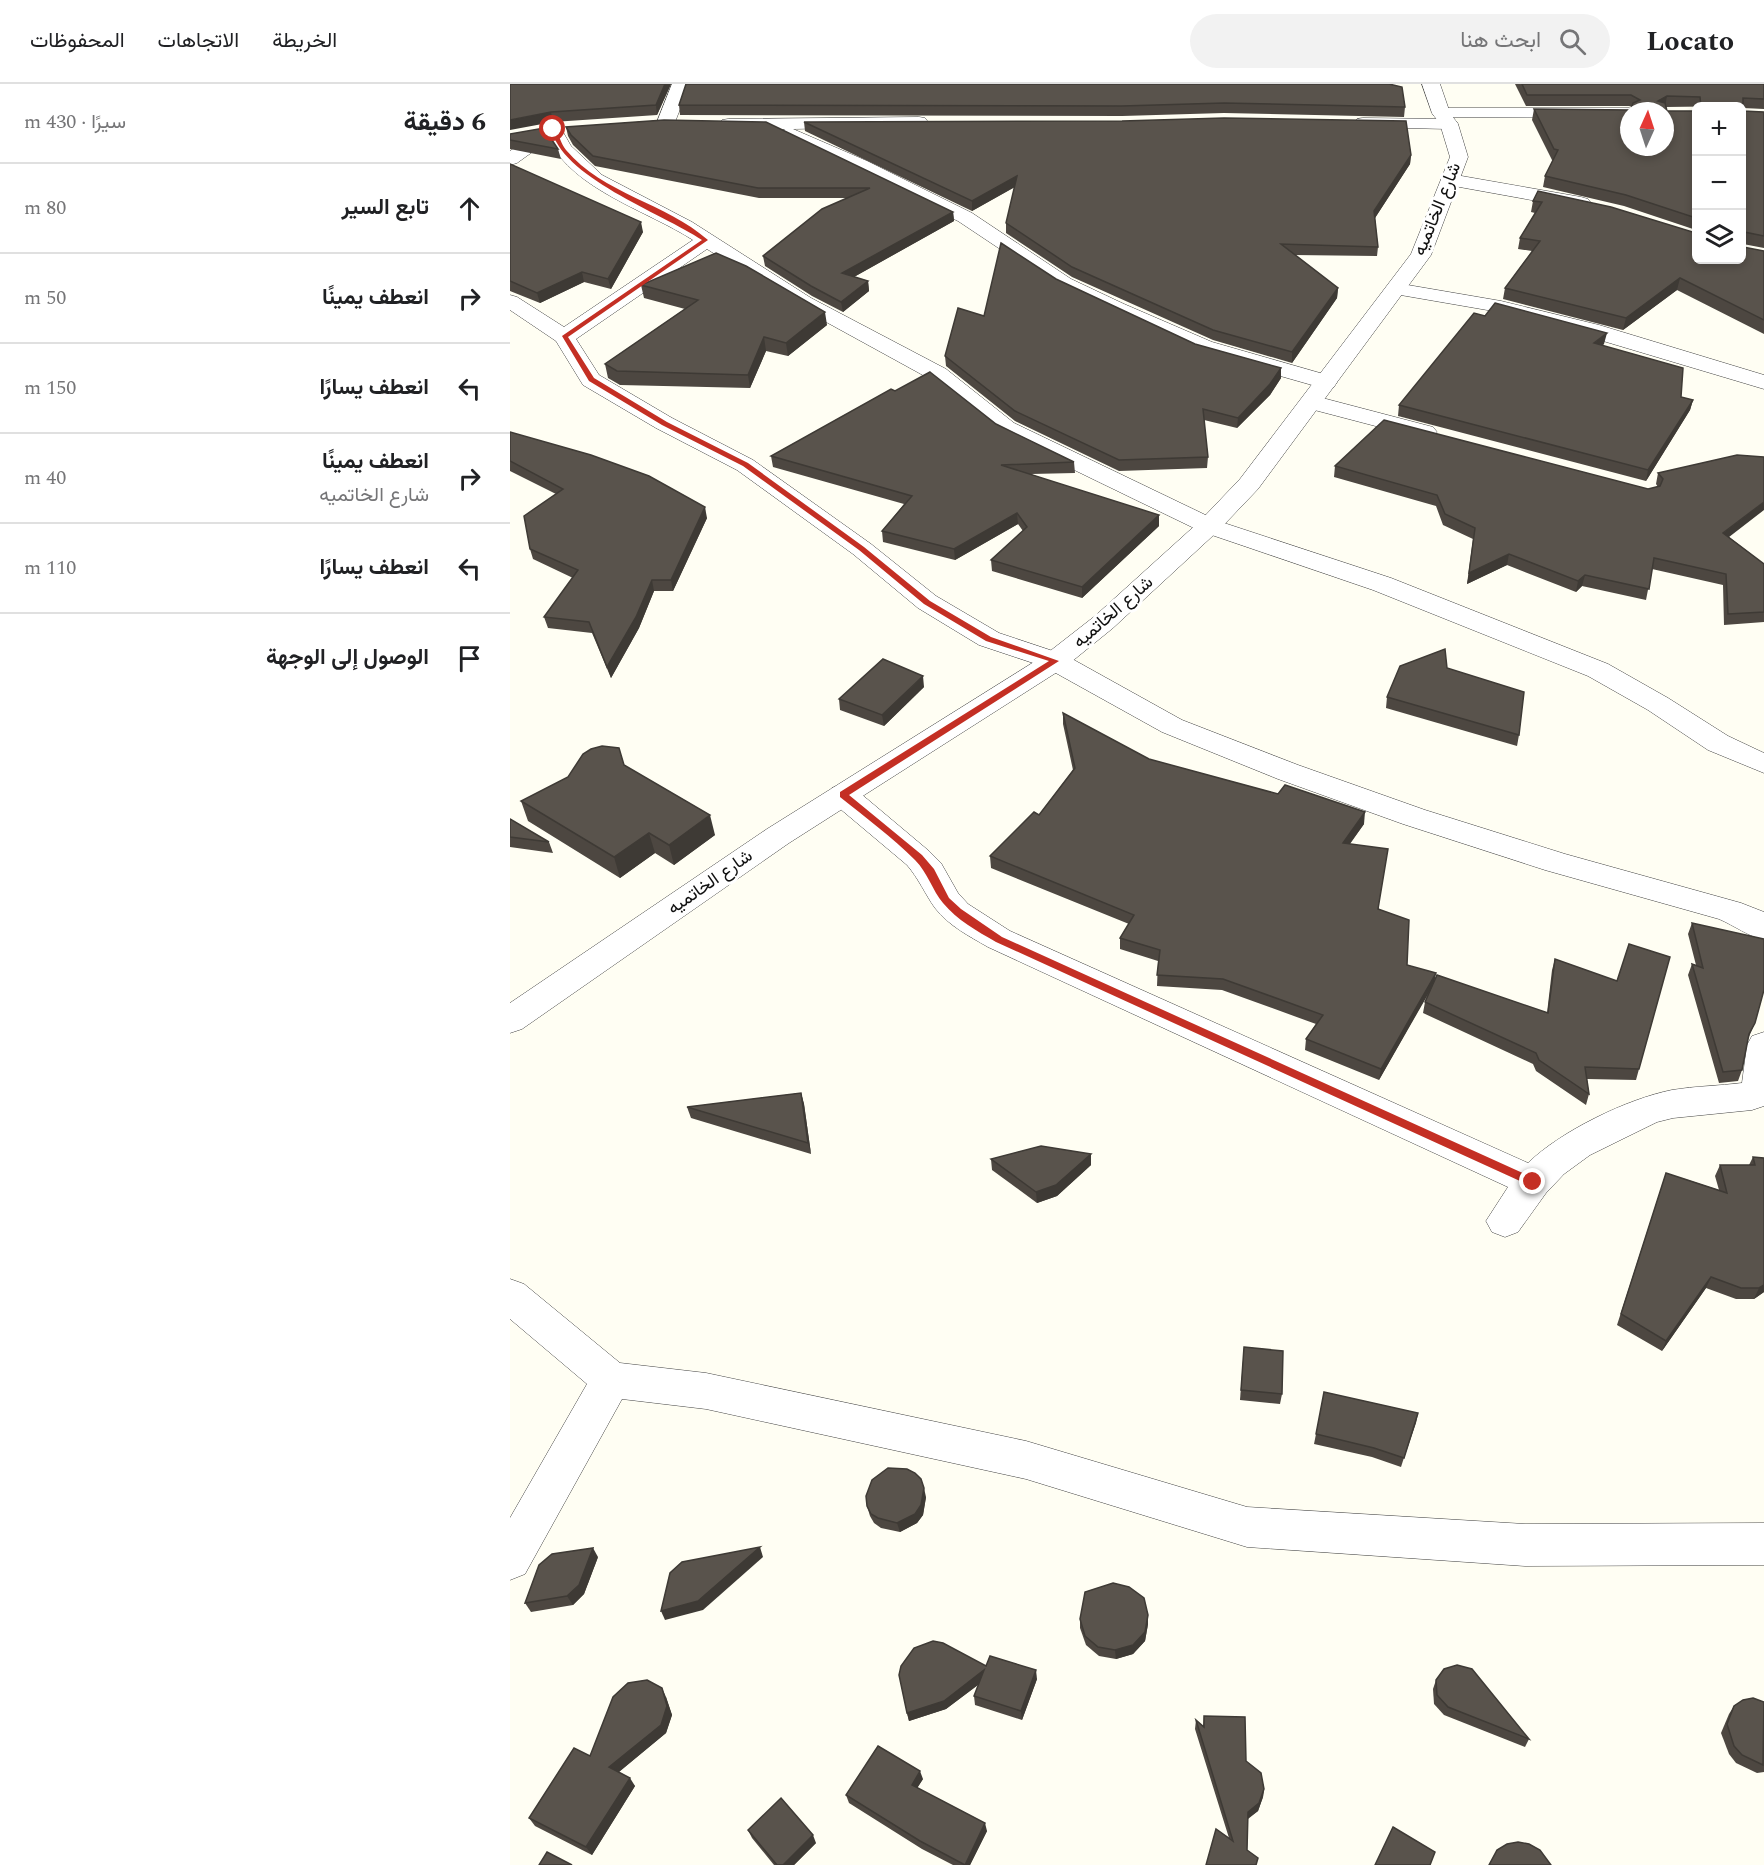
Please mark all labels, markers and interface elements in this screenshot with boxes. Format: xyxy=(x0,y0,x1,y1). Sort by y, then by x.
search box xyxy=(1190,14,1610,68)
text: Locato xyxy=(1646,20,1734,63)
text: ابحث هنا xyxy=(1460,24,1541,57)
text: المحفوظات xyxy=(30,25,125,57)
text: الاتجاهات xyxy=(158,25,239,57)
text: الخريطة xyxy=(272,25,337,57)
icon: search xyxy=(1556,25,1589,58)
text: 6 دقيقة xyxy=(404,102,486,142)
north arrow xyxy=(1620,102,1674,156)
map controls xyxy=(1692,102,1746,264)
button: + xyxy=(1692,102,1746,156)
text: سيرًا · 430 m xyxy=(24,107,126,137)
route start xyxy=(539,115,565,141)
button: − xyxy=(1692,156,1746,210)
street label: شارع الخاتميه xyxy=(1406,158,1468,260)
text: تابع السير xyxy=(341,191,429,224)
icon: ahead xyxy=(453,192,486,225)
text: 80 m xyxy=(24,193,66,223)
button: layers xyxy=(1692,210,1746,264)
text: انعطف يمينًا xyxy=(322,281,429,314)
icon: right xyxy=(453,282,486,315)
text: 50 m xyxy=(24,283,66,313)
text: انعطف يسارًا xyxy=(319,371,429,404)
icon: left xyxy=(453,372,486,405)
text: 150 m xyxy=(24,373,76,403)
text: انعطف يمينًا xyxy=(322,445,429,478)
icon: right xyxy=(453,462,486,495)
text: 40 m xyxy=(24,463,66,493)
text: شارع الخاتميه xyxy=(319,480,429,510)
text: انعطف يسارًا xyxy=(319,551,429,584)
icon: left xyxy=(453,552,486,585)
text: 110 m xyxy=(24,553,76,583)
street label: شارع الخاتميه xyxy=(1067,569,1159,655)
text: الوصول إلى الوجهة xyxy=(266,641,429,674)
icon: arrive xyxy=(453,642,486,675)
street label: شارع الخاتميه xyxy=(662,843,758,921)
route end xyxy=(1519,1168,1545,1194)

